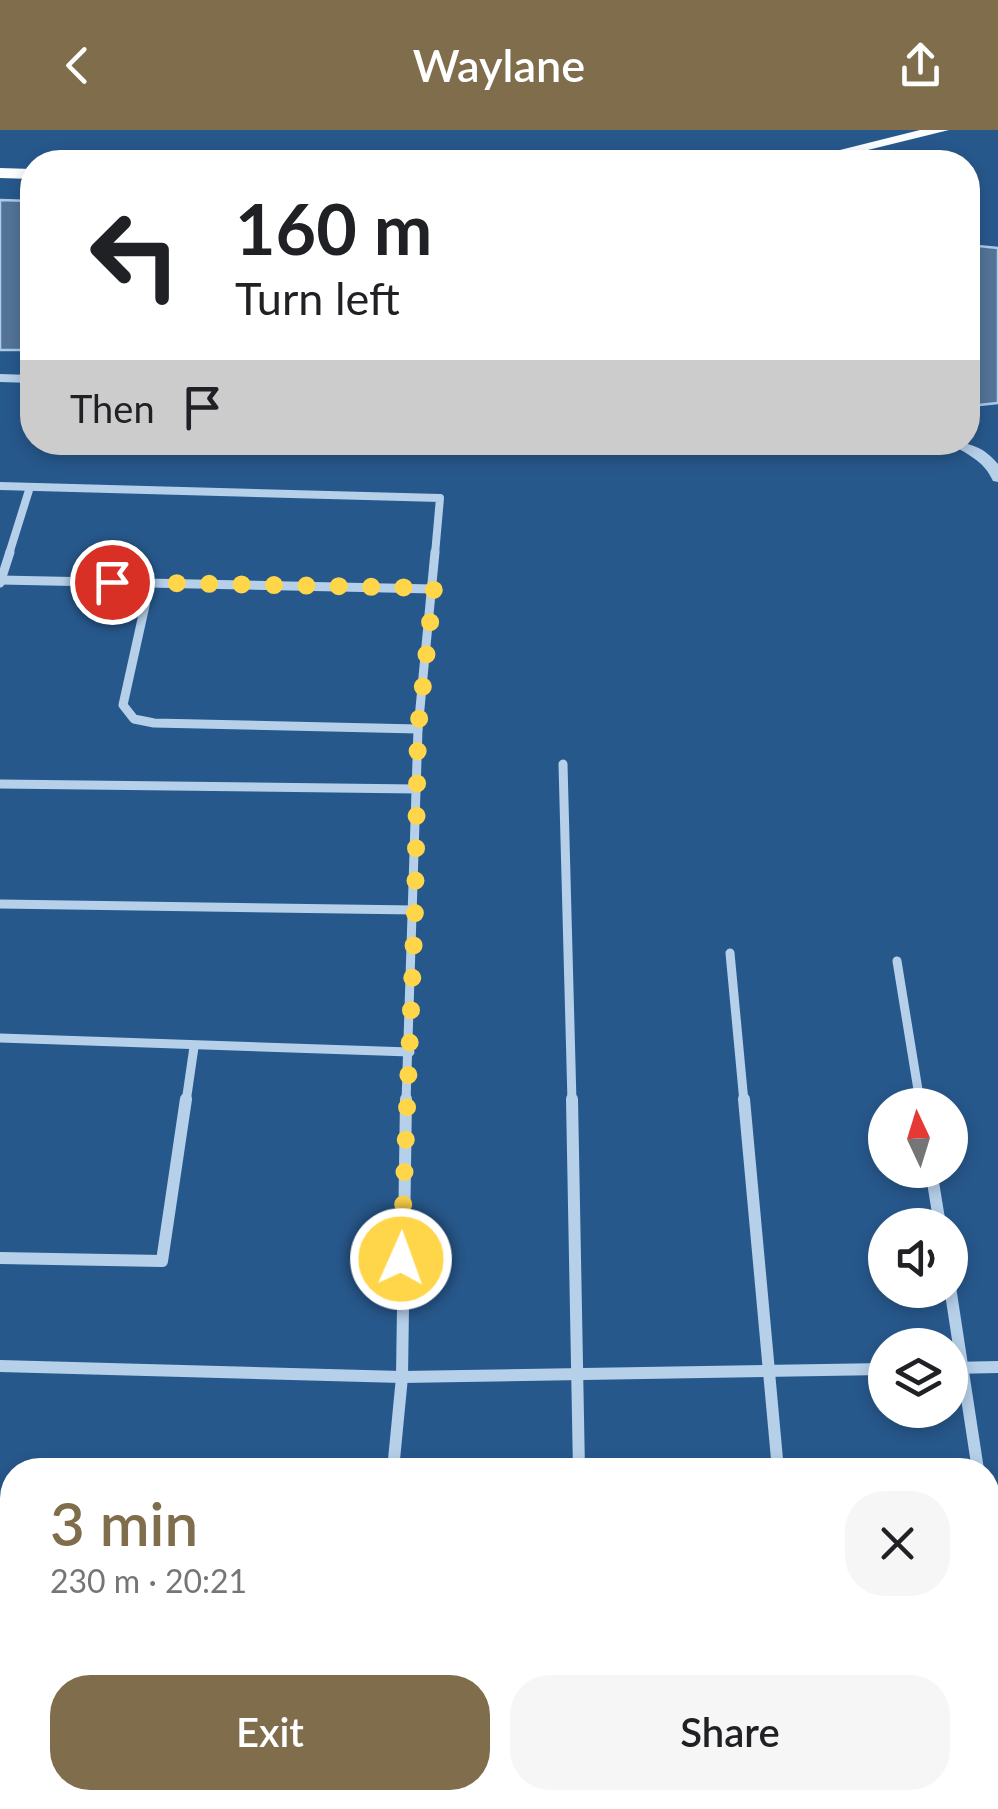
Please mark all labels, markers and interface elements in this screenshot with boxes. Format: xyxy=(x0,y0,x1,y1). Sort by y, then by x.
icon: back xyxy=(50,38,105,93)
text: Waylane xyxy=(413,38,585,92)
icon: share xyxy=(893,38,948,93)
text: 160 m xyxy=(235,186,432,270)
icon: left xyxy=(70,190,200,320)
text: Turn left xyxy=(235,271,400,325)
icon: arrive xyxy=(175,380,230,435)
text: Then xyxy=(70,385,155,431)
pin xyxy=(70,540,155,625)
icon: arrive xyxy=(85,555,140,610)
north arrow xyxy=(868,1088,968,1188)
map controls xyxy=(868,1088,968,1428)
position arrow xyxy=(349,1207,453,1311)
button: sound xyxy=(868,1208,968,1308)
button: layers xyxy=(868,1328,968,1428)
text: 3 min xyxy=(50,1487,198,1559)
button: close xyxy=(845,1491,950,1596)
text: 230 m · 20:21 xyxy=(50,1561,247,1600)
button: Exit xyxy=(50,1675,490,1790)
button: Share xyxy=(510,1675,950,1790)

